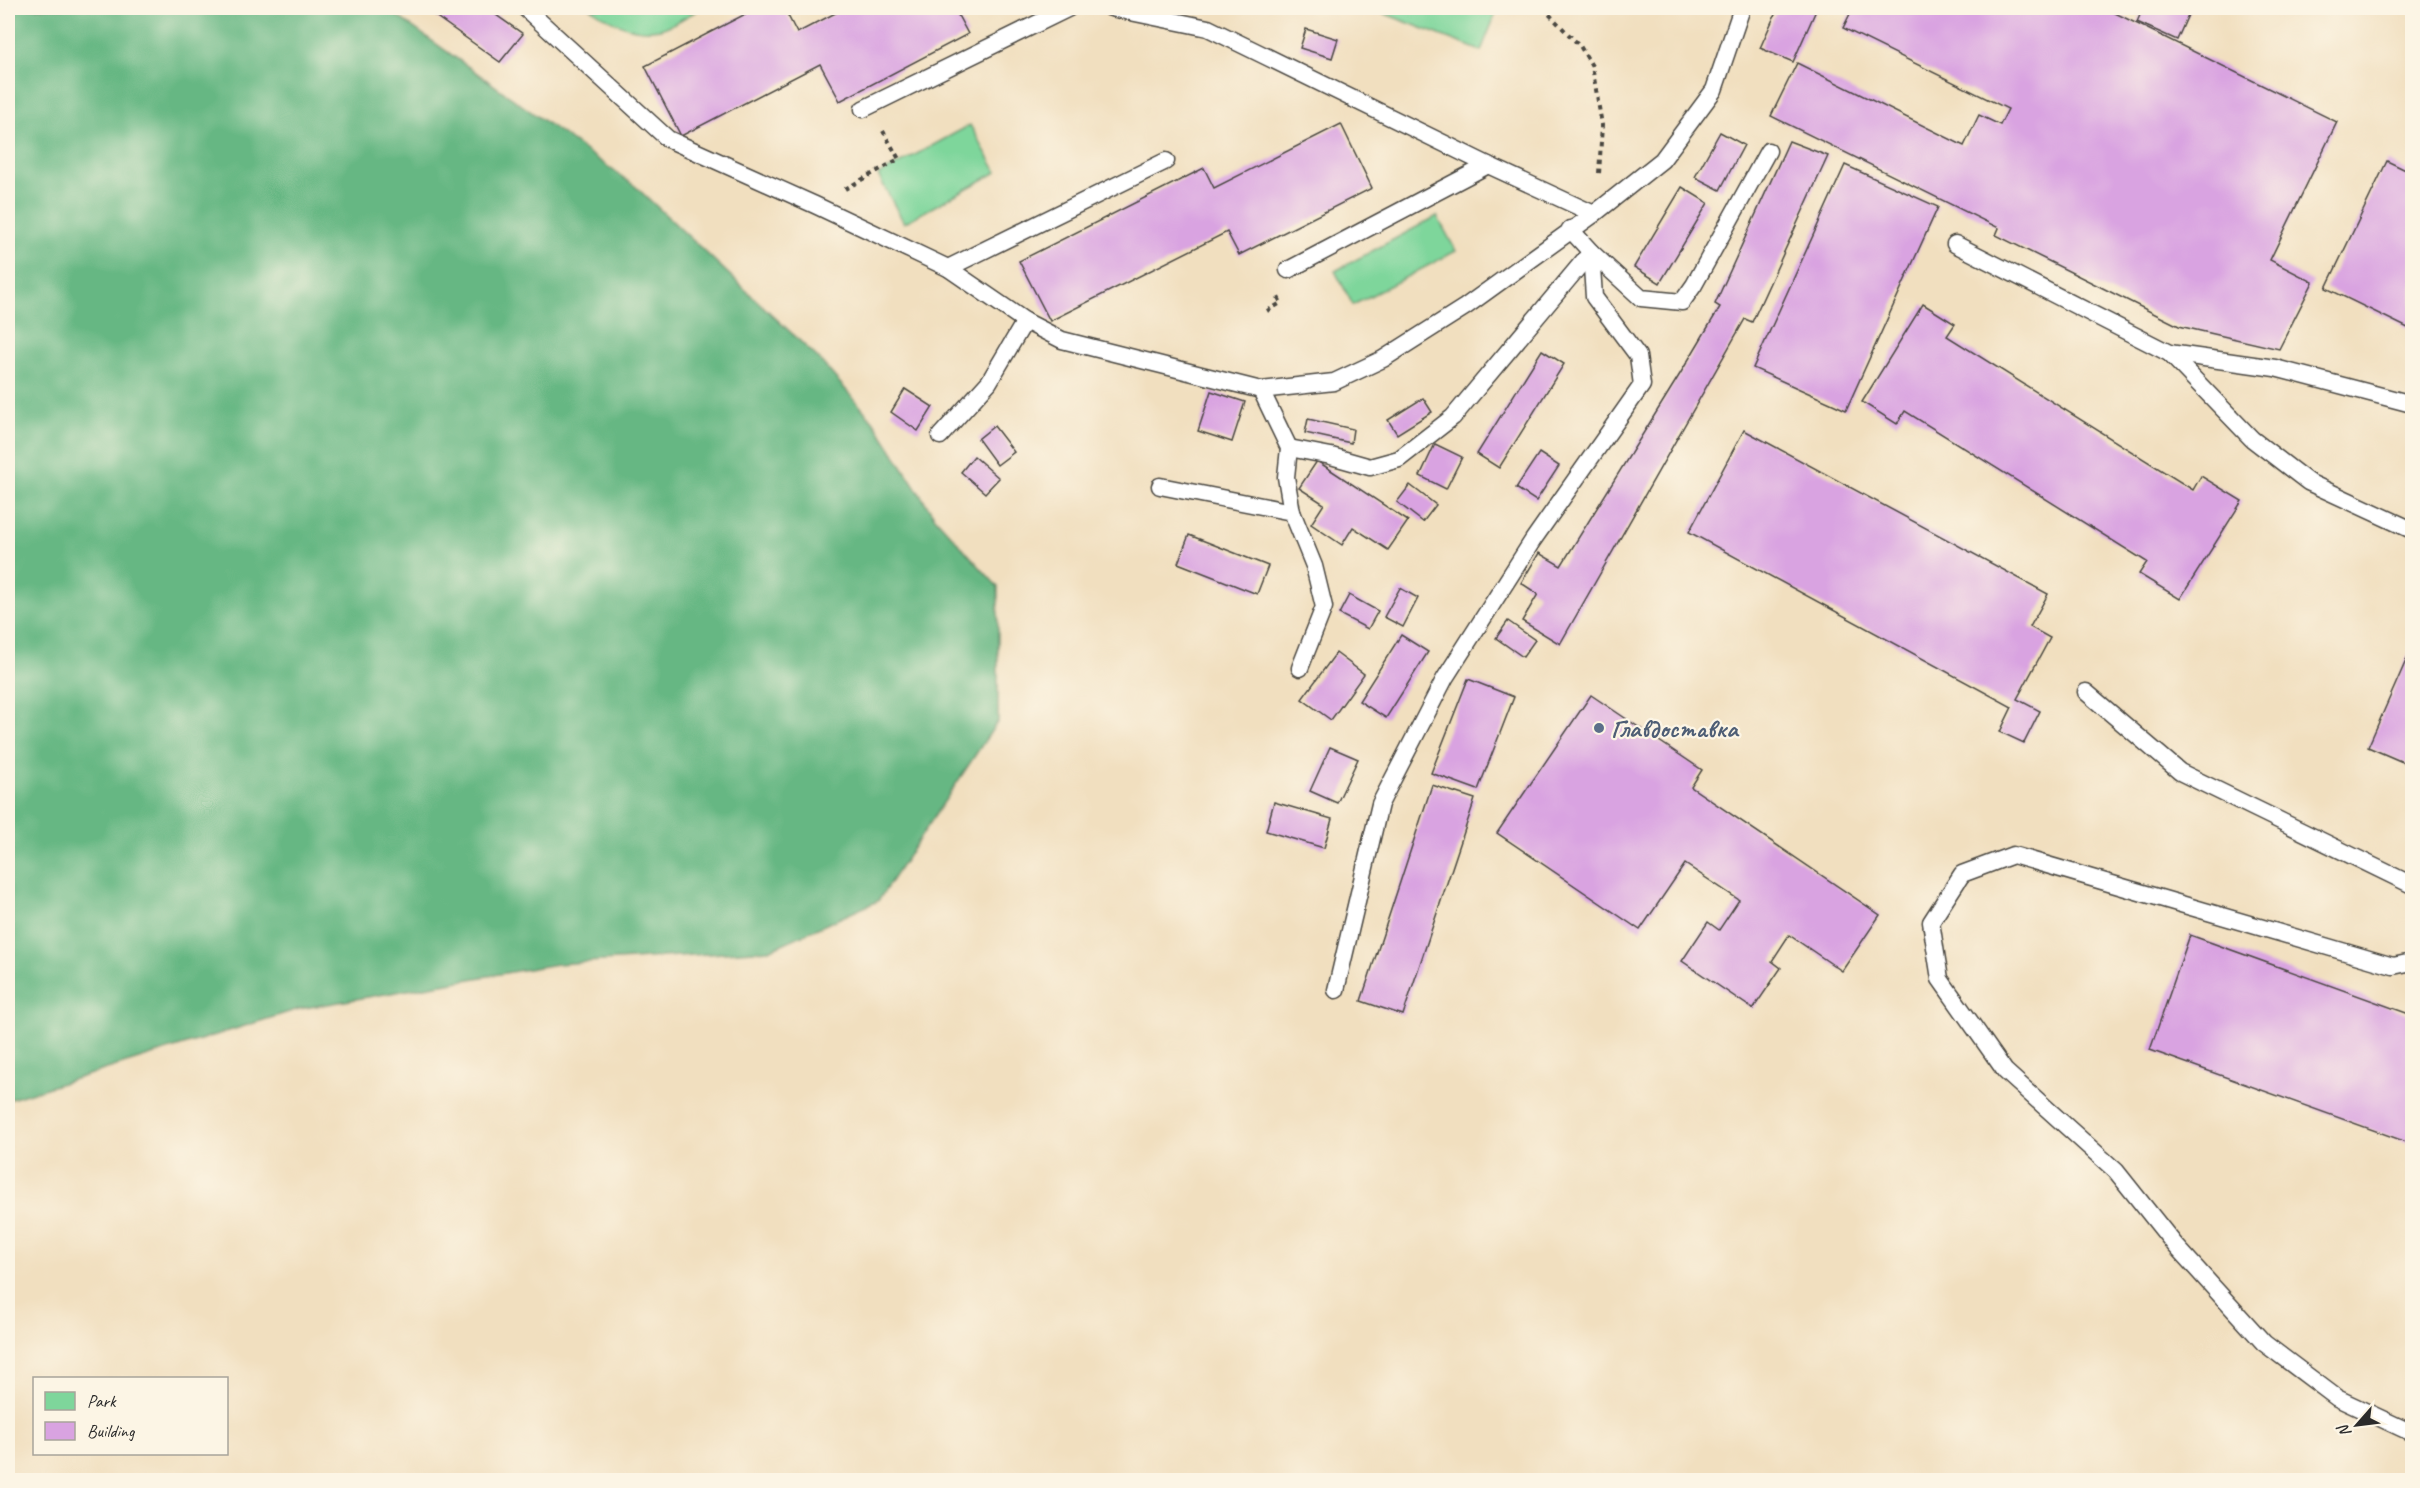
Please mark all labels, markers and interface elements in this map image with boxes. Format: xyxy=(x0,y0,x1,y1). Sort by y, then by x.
place label: Главдоставка xyxy=(1611,712,1740,745)
marker: Главдоставка xyxy=(1592,721,1606,735)
legend xyxy=(33,1377,228,1455)
text: Park xyxy=(87,1390,117,1412)
north arrow xyxy=(2327,1395,2387,1455)
text: Building xyxy=(87,1420,136,1442)
text: N xyxy=(2332,1420,2356,1441)

